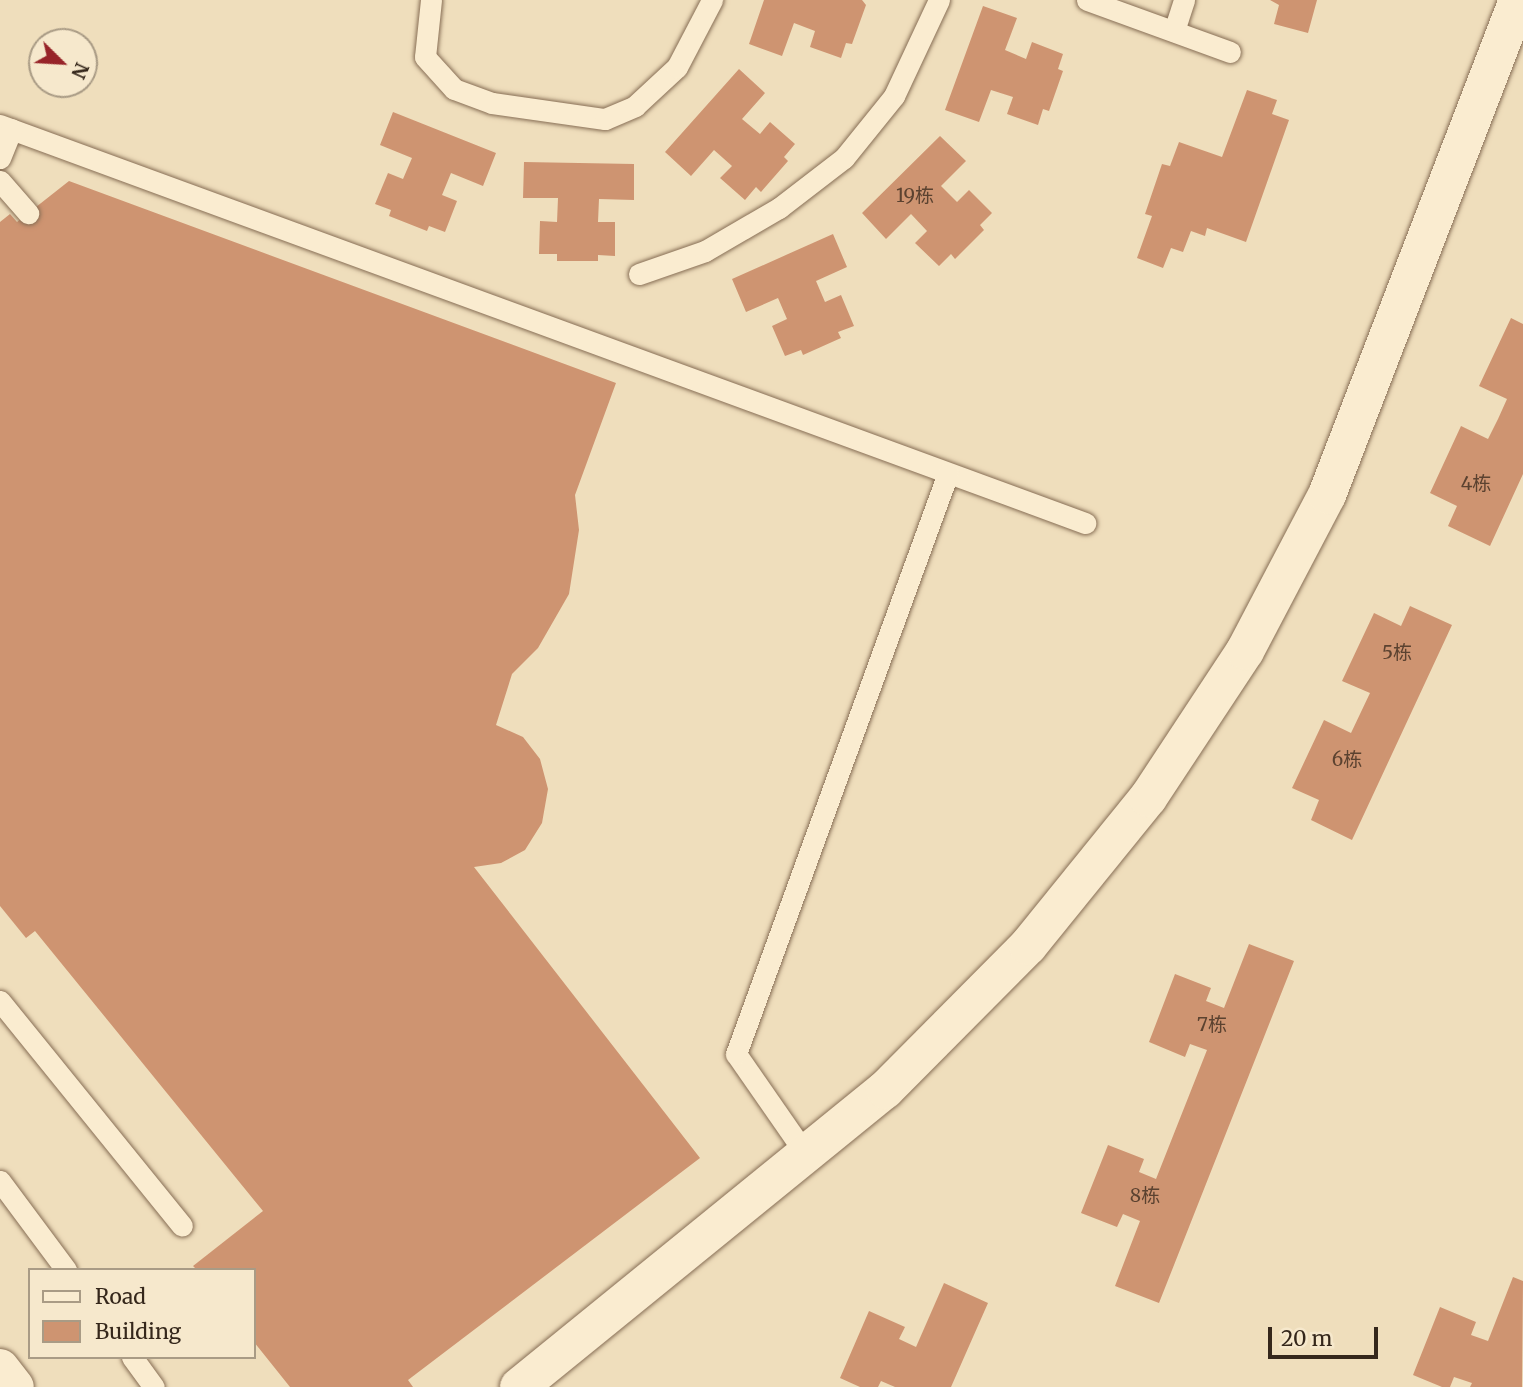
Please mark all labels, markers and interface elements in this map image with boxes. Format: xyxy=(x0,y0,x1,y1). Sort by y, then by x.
north arrow xyxy=(28,28,98,98)
text: N xyxy=(66,59,94,82)
house number: 19栋 xyxy=(896,185,934,207)
house number: 4栋 xyxy=(1461,473,1491,495)
house number: 5栋 xyxy=(1382,642,1412,664)
house number: 6栋 xyxy=(1332,749,1362,771)
house number: 7栋 xyxy=(1197,1014,1227,1036)
house number: 8栋 xyxy=(1130,1185,1160,1207)
legend xyxy=(28,1268,256,1359)
text: Road xyxy=(95,1283,146,1310)
scale bar xyxy=(1271,1314,1381,1358)
text: Building xyxy=(95,1318,181,1345)
text: 20 m xyxy=(1281,1325,1332,1352)

